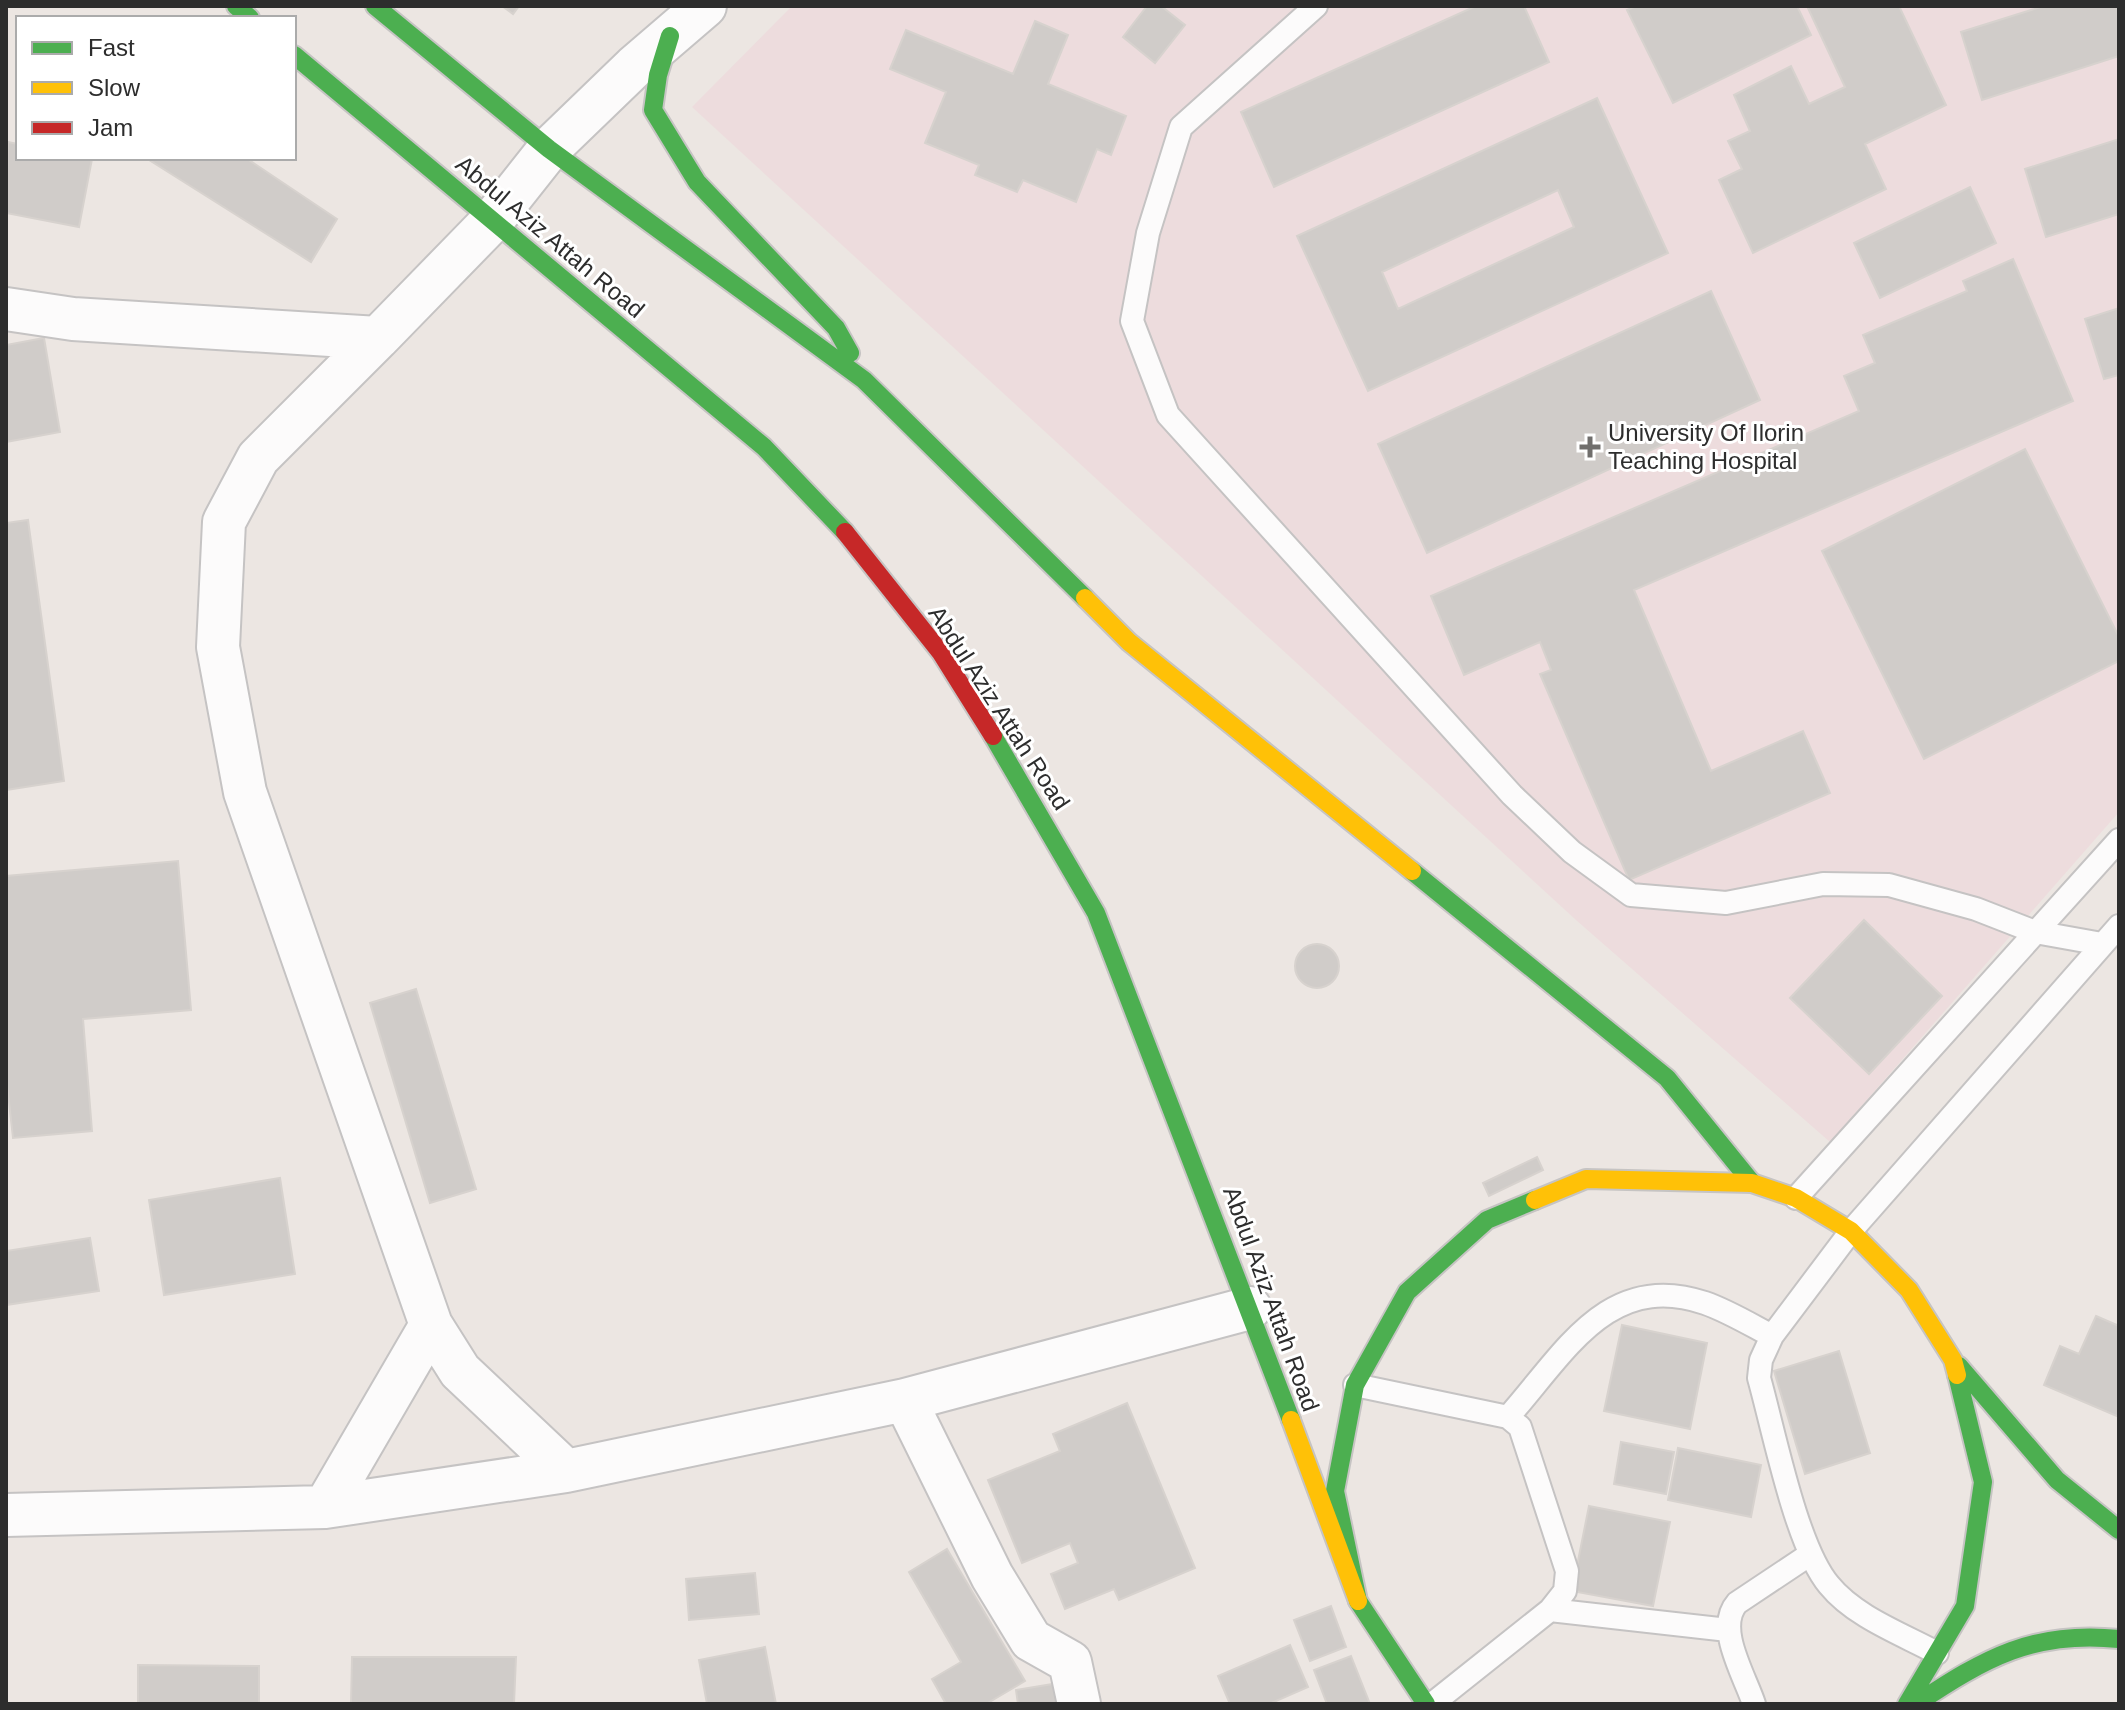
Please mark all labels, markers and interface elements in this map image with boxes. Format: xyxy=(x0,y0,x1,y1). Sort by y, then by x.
legend xyxy=(16,16,296,160)
text: Fast xyxy=(88,34,135,61)
text: Slow xyxy=(88,74,141,101)
text: Jam xyxy=(88,114,133,141)
street label: Abdul Aziz Attah Road xyxy=(451,150,650,323)
place label: University Of Ilorin Teaching Hospital xyxy=(1608,419,1804,474)
marker: University Of Ilorin Teaching Hospital xyxy=(1579,436,1601,458)
street label: Abdul Aziz Attah Road xyxy=(923,601,1075,815)
street label: Abdul Aziz Attah Road xyxy=(1218,1183,1325,1415)

